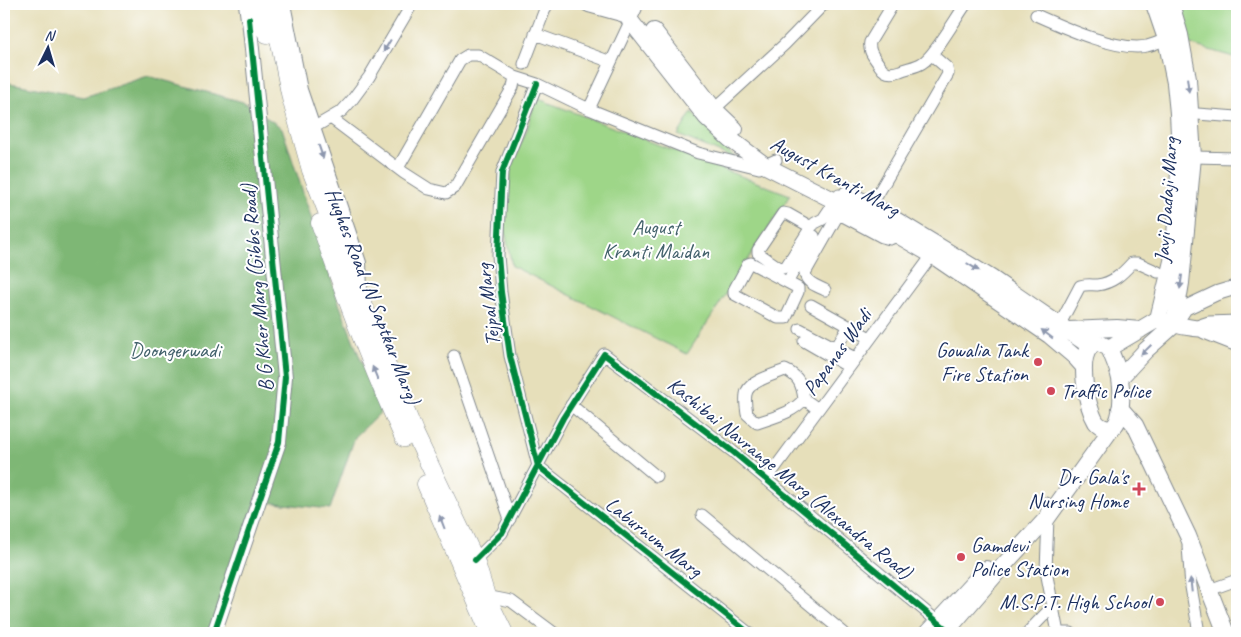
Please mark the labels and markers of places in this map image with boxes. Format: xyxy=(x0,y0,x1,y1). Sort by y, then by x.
place label: Gowalia Tank Fire Station xyxy=(936,337,1030,387)
marker: Gowalia Tank Fire Station xyxy=(1032,356,1044,368)
place label: Traffic Police xyxy=(1061,378,1153,404)
marker: Traffic Police xyxy=(1045,385,1057,397)
place label: Dr. Gala's Nursing Home xyxy=(1028,464,1130,514)
marker: Dr. Gala's Nursing Home xyxy=(1132,482,1146,496)
place label: Gamdevi Police Station xyxy=(971,532,1069,582)
marker: Gamdevi Police Station xyxy=(955,551,967,563)
place label: M.S.P.T. High School xyxy=(999,589,1153,615)
marker: M.S.P.T. High School xyxy=(1154,596,1166,608)

